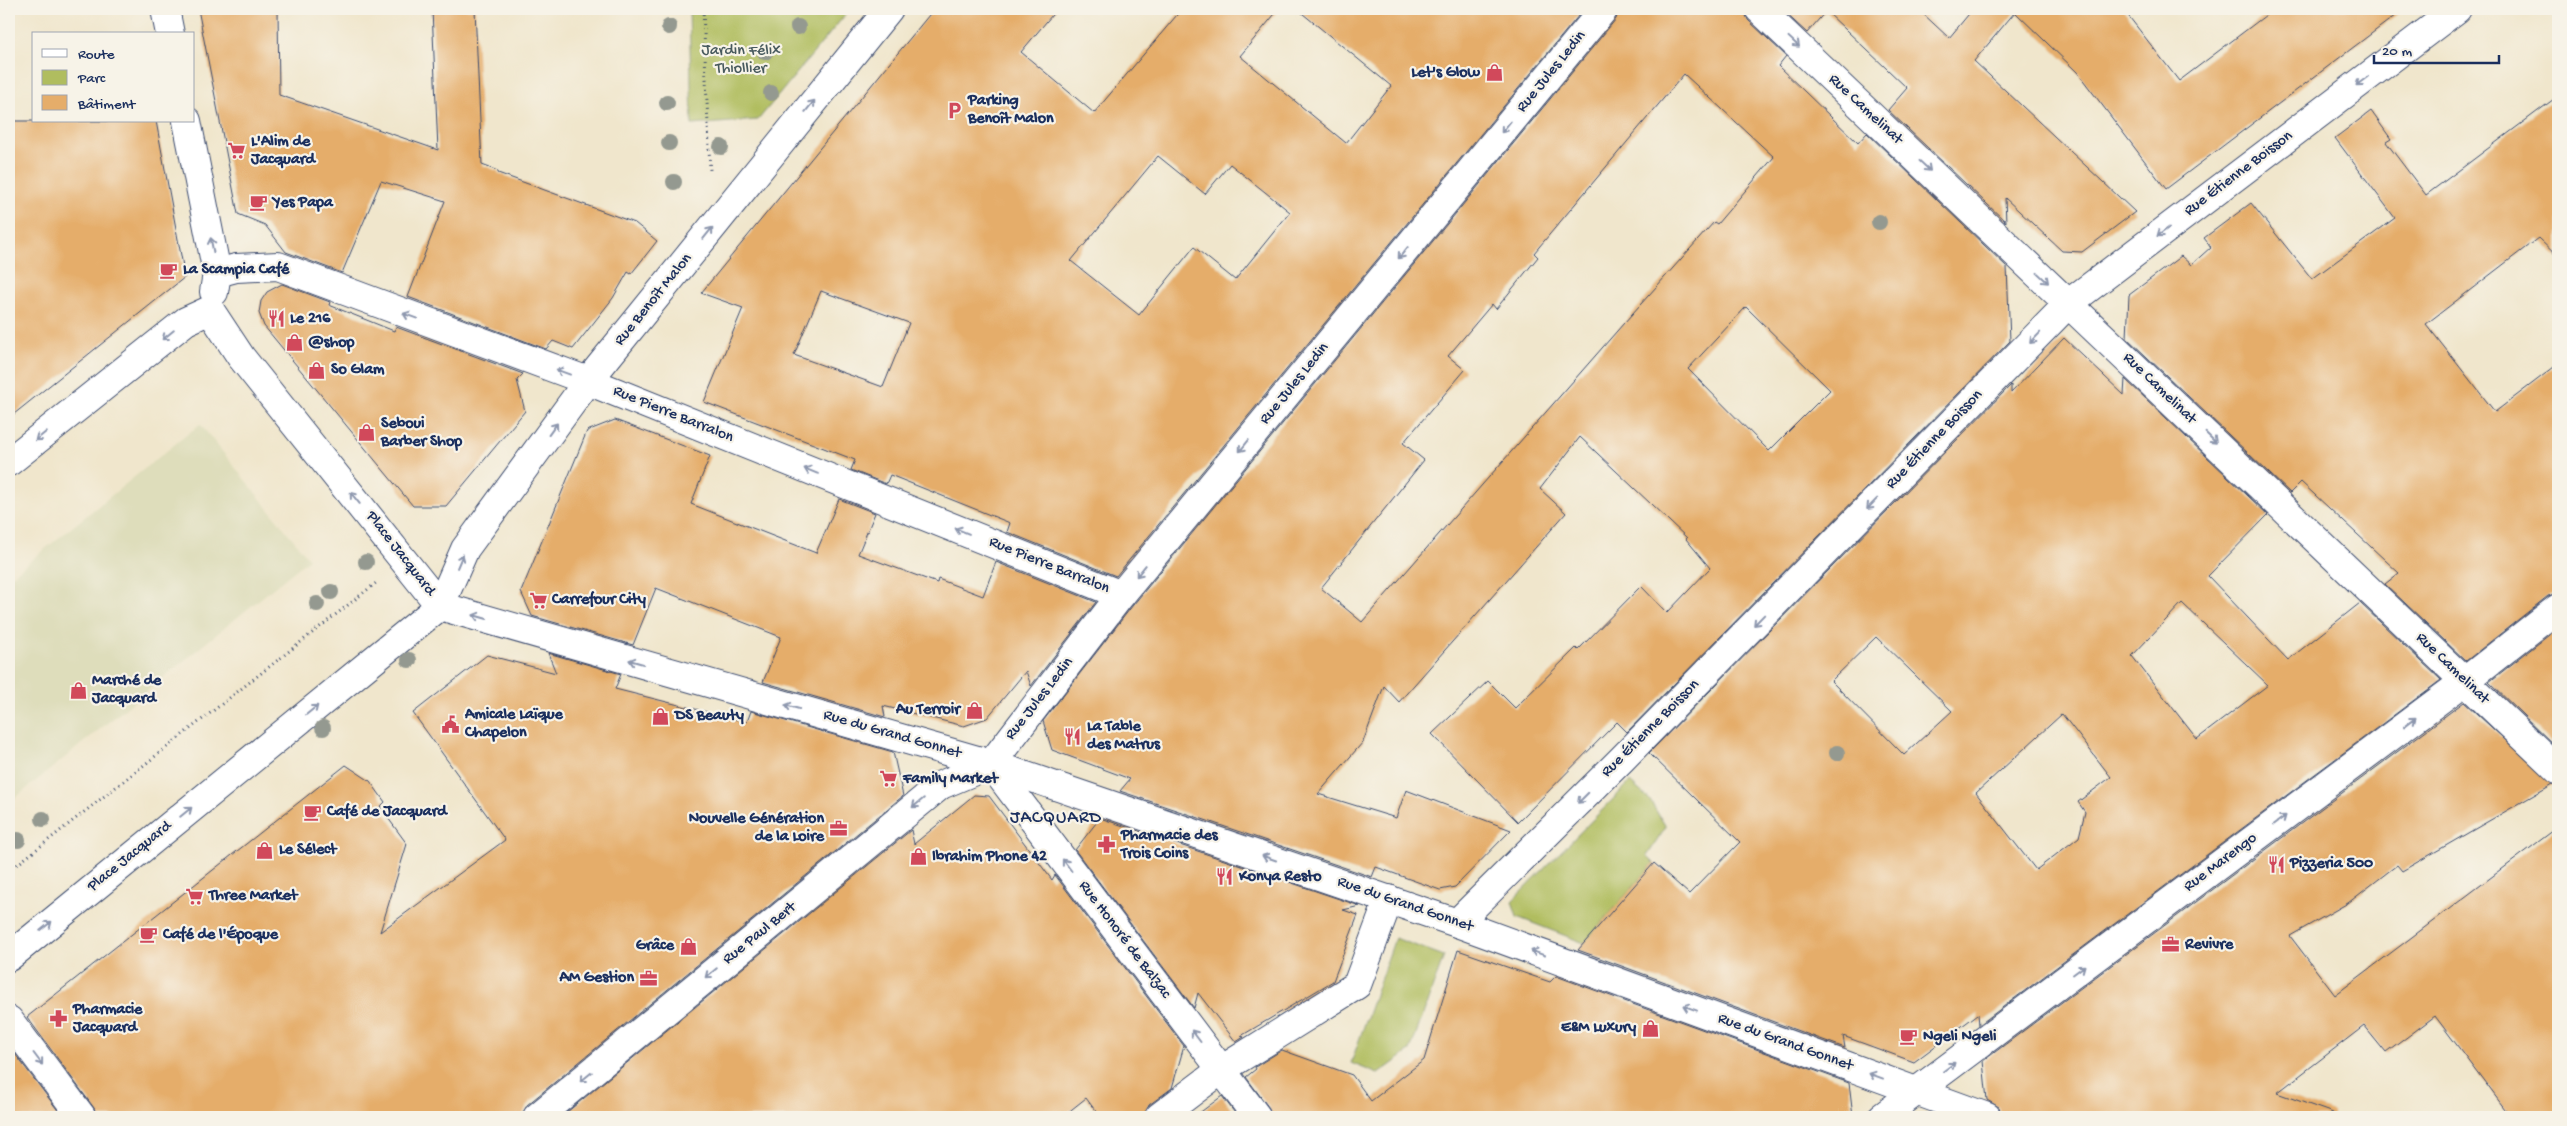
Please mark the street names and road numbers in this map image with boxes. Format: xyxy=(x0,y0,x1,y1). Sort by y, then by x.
street label: Rue Jules Ledin xyxy=(1513,27,1591,117)
street label: Rue Camelinat xyxy=(1824,71,1907,150)
street label: Rue Étienne Boisson xyxy=(2181,127,2297,221)
street label: Rue Benoît Malon xyxy=(611,250,697,350)
street label: Rue Jules Ledin xyxy=(1256,339,1334,429)
street label: Rue Camelinat xyxy=(2118,349,2201,430)
street label: Rue Pierre Barralon xyxy=(610,382,737,448)
street label: Rue Étienne Boisson xyxy=(1883,386,1988,494)
street label: Place Jacquard xyxy=(360,507,440,602)
street label: Rue Pierre Barralon xyxy=(986,533,1113,599)
street label: Rue Camelinat xyxy=(2411,629,2494,710)
street label: Rue Jules Ledin xyxy=(1002,653,1078,744)
street label: Rue Étienne Boisson xyxy=(1598,676,1704,782)
street label: Rue du Grand Gonnet xyxy=(821,706,964,764)
street label: Place Jacquard xyxy=(83,816,177,897)
street label: Rue Marengo xyxy=(2181,829,2261,897)
street label: Rue du Grand Gonnet xyxy=(1335,873,1477,938)
street label: Rue Honoré de Balzac xyxy=(1074,877,1175,1003)
street label: Rue Paul Bert xyxy=(719,898,802,969)
street label: Rue du Grand Gonnet xyxy=(1715,1010,1857,1077)

